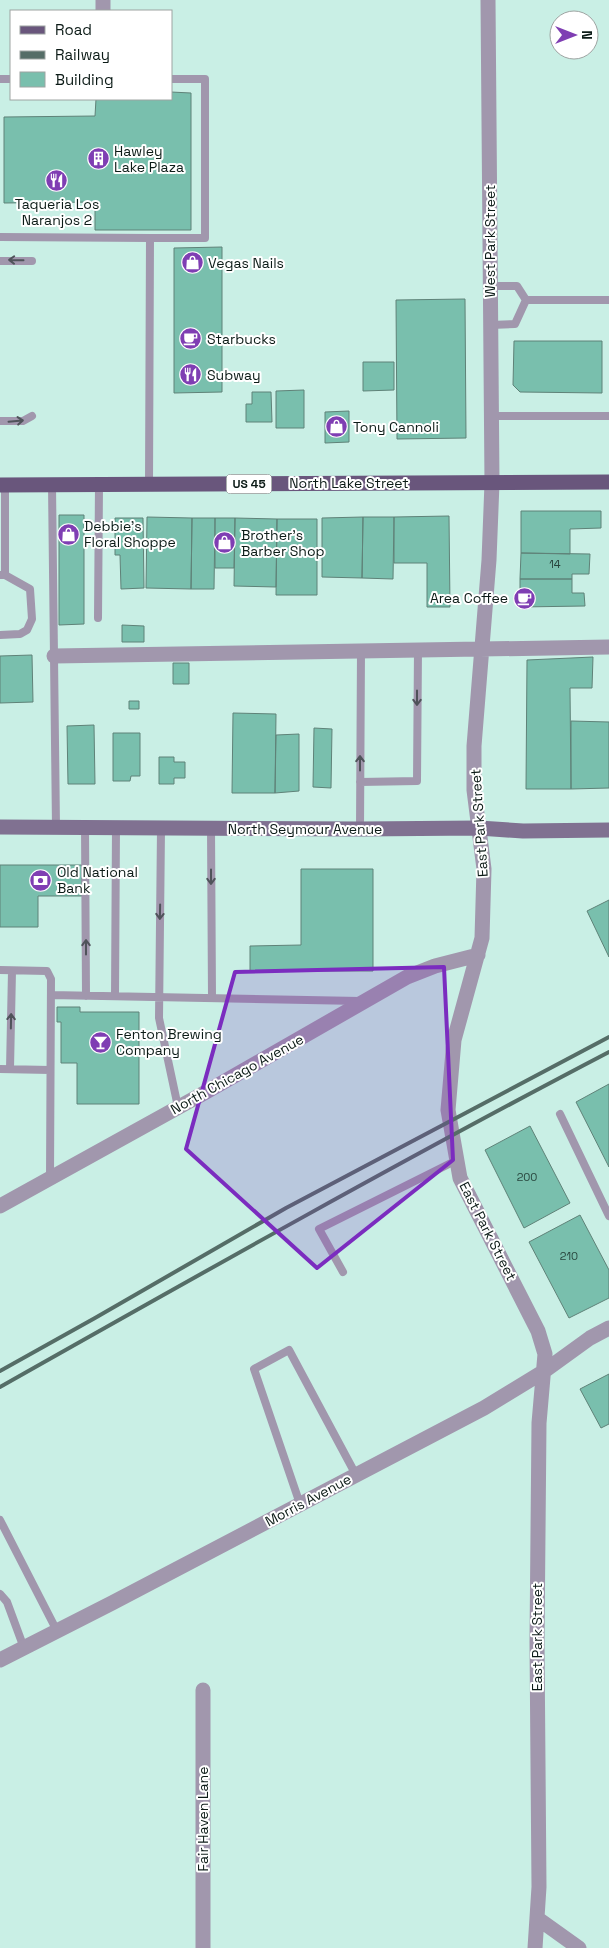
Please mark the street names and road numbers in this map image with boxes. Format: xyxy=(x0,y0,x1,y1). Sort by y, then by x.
street label: West Park Street xyxy=(481,184,499,298)
road number: US 45 xyxy=(226,474,272,494)
street label: North Lake Street xyxy=(289,474,409,492)
street label: East Park Street xyxy=(466,768,492,878)
street label: North Seymour Avenue xyxy=(228,820,382,838)
street label: North Chicago Avenue xyxy=(167,1030,307,1118)
street label: East Park Street xyxy=(455,1179,521,1283)
street label: Morris Avenue xyxy=(262,1470,354,1530)
street label: East Park Street xyxy=(528,1583,546,1691)
street label: Fair Haven Lane xyxy=(194,1767,212,1871)

